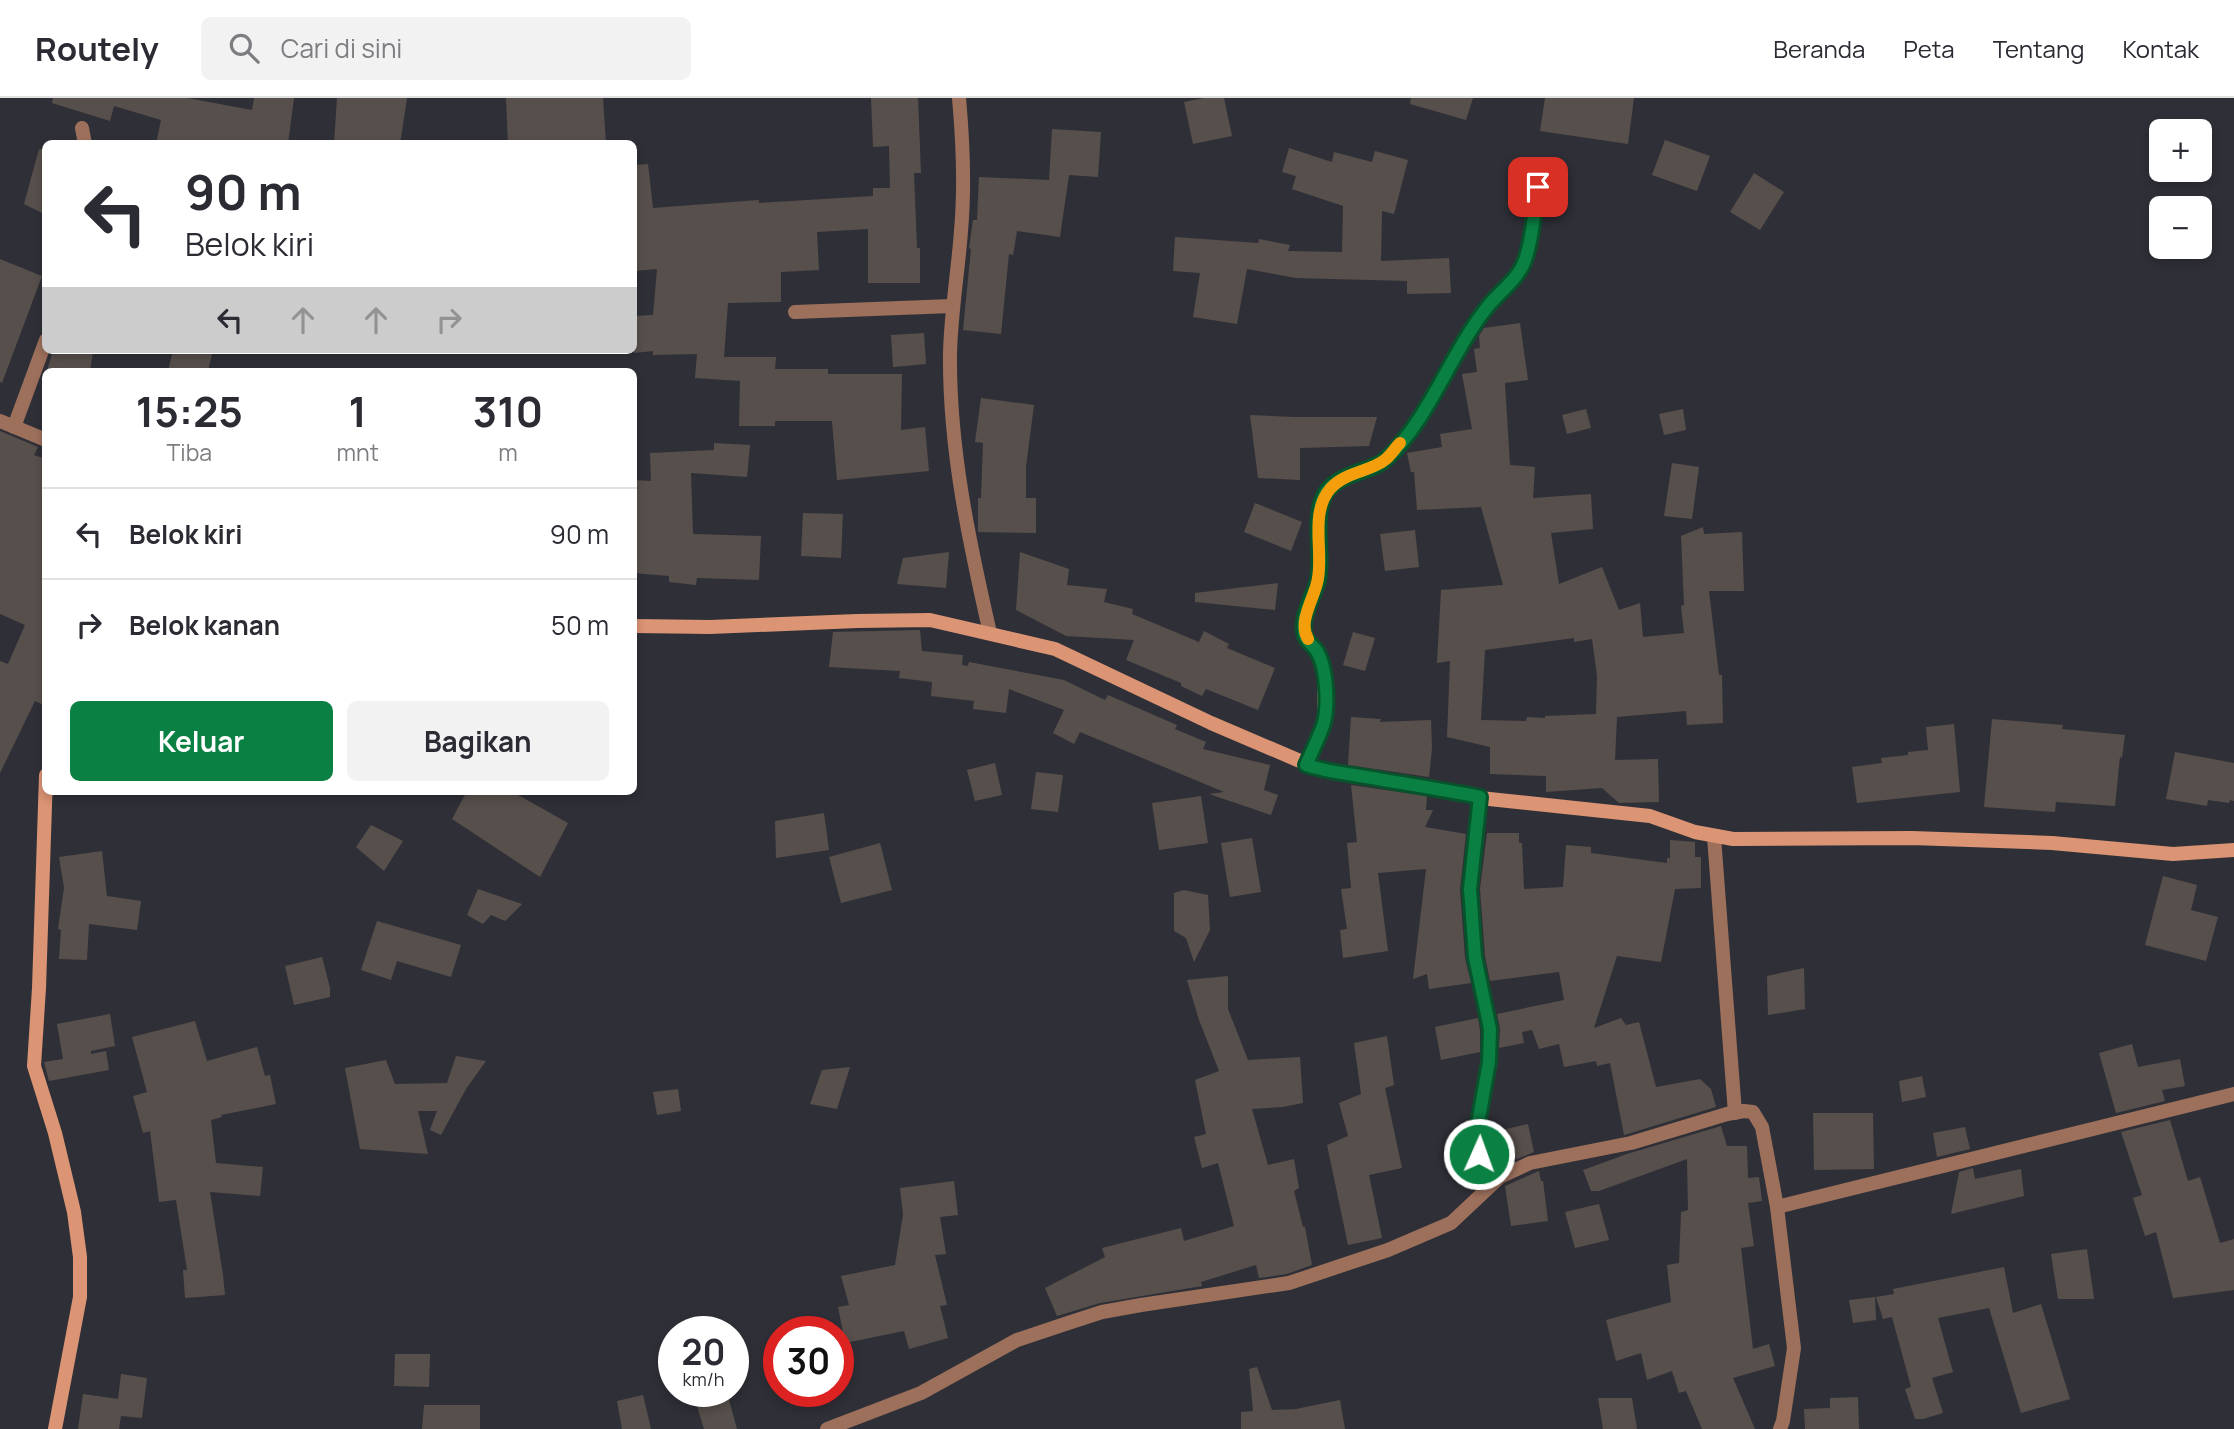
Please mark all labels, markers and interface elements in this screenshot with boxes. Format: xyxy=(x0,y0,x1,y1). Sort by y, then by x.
search box xyxy=(201,17,691,80)
text: Routely xyxy=(35,26,159,71)
icon: search xyxy=(225,29,263,67)
text: Cari di sini xyxy=(281,30,402,66)
text: Beranda xyxy=(1773,32,1865,65)
text: Peta xyxy=(1903,32,1955,65)
text: Tentang xyxy=(1993,32,2084,65)
text: Kontak xyxy=(2122,32,2199,65)
map controls xyxy=(2149,119,2212,259)
button: + xyxy=(2149,119,2212,182)
pin xyxy=(1508,157,1568,217)
text: 90 m xyxy=(185,158,302,225)
icon: left xyxy=(70,168,161,259)
icon: arrive xyxy=(1519,168,1557,206)
button: − xyxy=(2149,196,2212,259)
text: Belok kiri xyxy=(185,222,314,266)
icon: left xyxy=(211,301,249,339)
icon: ahead xyxy=(284,301,322,339)
icon: ahead xyxy=(357,301,395,339)
icon: right xyxy=(430,301,468,339)
text: 15:25 xyxy=(136,382,243,440)
text: 1 xyxy=(349,382,367,440)
text: 310 xyxy=(473,382,543,440)
text: Tiba xyxy=(167,436,212,468)
text: mnt xyxy=(337,436,379,468)
text: m xyxy=(498,436,518,468)
icon: left xyxy=(70,515,108,553)
text: Belok kiri xyxy=(129,516,243,552)
text: 90 m xyxy=(550,516,609,552)
icon: right xyxy=(70,606,108,644)
text: Belok kanan xyxy=(129,607,280,643)
text: 50 m xyxy=(551,607,609,643)
button: Keluar xyxy=(70,701,333,781)
button: Bagikan xyxy=(347,701,609,781)
position arrow xyxy=(1442,1117,1516,1191)
speed limit sign: 30 xyxy=(763,1316,854,1407)
text: 20 xyxy=(682,1328,725,1376)
text: km/h xyxy=(683,1367,724,1391)

